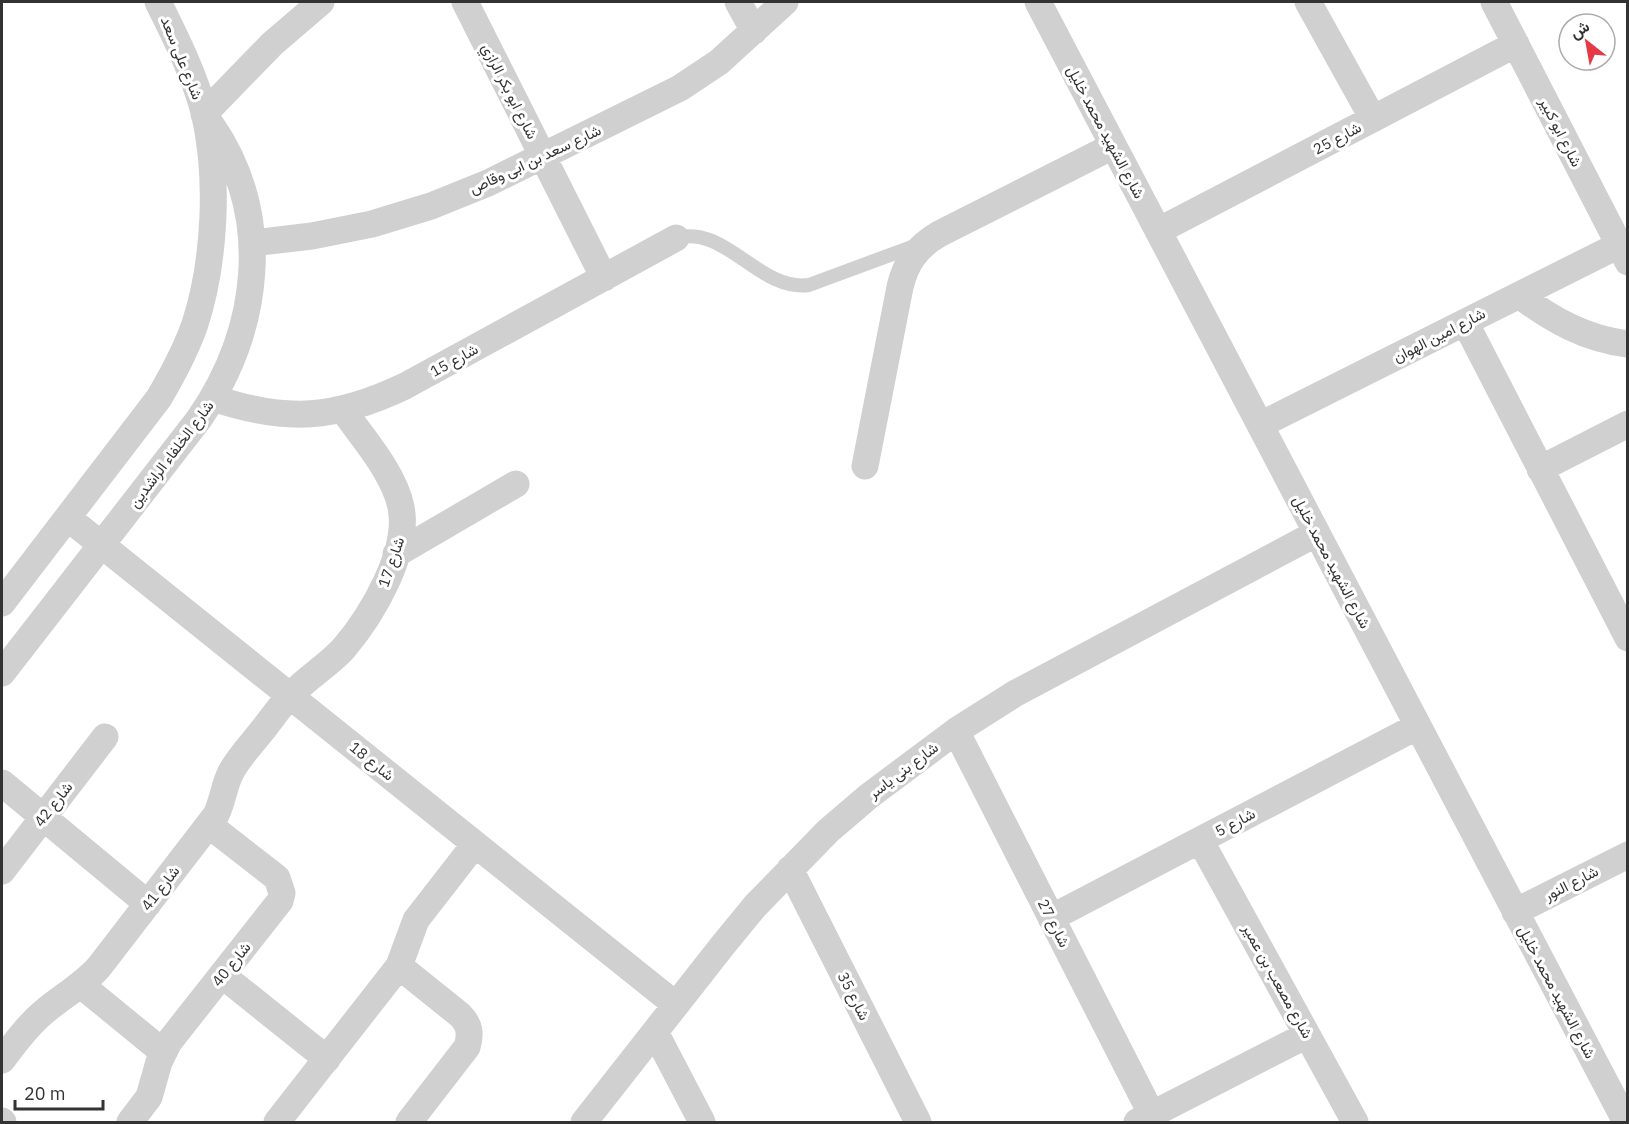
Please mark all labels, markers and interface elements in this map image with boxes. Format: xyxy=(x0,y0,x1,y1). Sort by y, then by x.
north arrow xyxy=(1557,12,1617,72)
street label: شارع على سعد xyxy=(155,14,207,103)
text: ش xyxy=(1566,16,1593,43)
street label: شارع ابو بكر الرازي xyxy=(474,40,542,144)
street label: شارع الشهيد محمد خليل xyxy=(1061,62,1149,203)
street label: شارع ابو كبير xyxy=(1533,93,1587,171)
street label: شارع 25 xyxy=(1310,117,1365,160)
street label: شارع سعد بن ابى وقاص xyxy=(466,120,605,200)
street label: شارع امين الهوان xyxy=(1390,304,1489,368)
street label: شارع 15 xyxy=(427,339,482,383)
street label: شارع الخلفاء الراشدين xyxy=(124,396,219,513)
street label: شارع الشهيد محمد خليل xyxy=(1287,492,1375,633)
street label: شارع 17 xyxy=(374,534,410,590)
street label: شارع 18 xyxy=(345,737,398,786)
street label: شارع بنى ياسر xyxy=(863,737,943,805)
street label: شارع 42 xyxy=(30,778,78,831)
street label: شارع 5 xyxy=(1212,804,1259,842)
street label: شارع النور xyxy=(1540,861,1602,907)
street label: شارع 41 xyxy=(137,862,185,915)
street label: شارع 27 xyxy=(1032,896,1074,951)
street label: شارع مصعب بن عمير xyxy=(1237,920,1317,1043)
street label: شارع الشهيد محمد خليل xyxy=(1512,922,1600,1063)
street label: شارع 40 xyxy=(207,938,256,991)
street label: شارع 35 xyxy=(832,969,874,1024)
scale bar xyxy=(15,1073,104,1111)
text: 20 m xyxy=(24,1082,66,1105)

